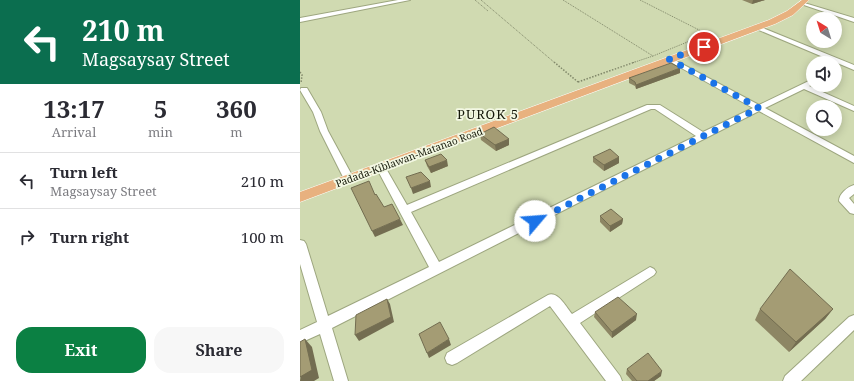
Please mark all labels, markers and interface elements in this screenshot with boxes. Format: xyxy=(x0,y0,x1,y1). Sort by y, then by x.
text: 210 m xyxy=(82,11,164,49)
north arrow xyxy=(806,12,842,48)
map controls xyxy=(806,12,842,136)
icon: left xyxy=(16,16,68,68)
pin xyxy=(687,30,721,64)
icon: arrive xyxy=(693,36,715,58)
text: Magsaysay Street xyxy=(82,47,230,71)
button: sound xyxy=(806,56,842,92)
text: 13:17 xyxy=(43,92,105,125)
text: 5 xyxy=(154,92,167,125)
text: 360 xyxy=(216,92,257,125)
button: search xyxy=(806,100,842,136)
district label: PUROK 5 xyxy=(457,105,519,123)
text: Arrival xyxy=(52,123,96,141)
text: min xyxy=(148,123,173,141)
text: m xyxy=(230,123,243,141)
street label: Padada-Kiblawan-Matanao Road xyxy=(333,124,485,190)
text: Turn left xyxy=(50,162,118,182)
icon: left xyxy=(16,170,38,192)
text: 210 m xyxy=(241,171,284,191)
text: Magsaysay Street xyxy=(50,182,157,200)
position arrow xyxy=(514,200,556,242)
icon: right xyxy=(16,226,38,248)
text: Turn right xyxy=(50,227,129,247)
text: 100 m xyxy=(241,227,284,247)
button: Exit xyxy=(16,327,146,373)
button: Share xyxy=(154,327,284,373)

